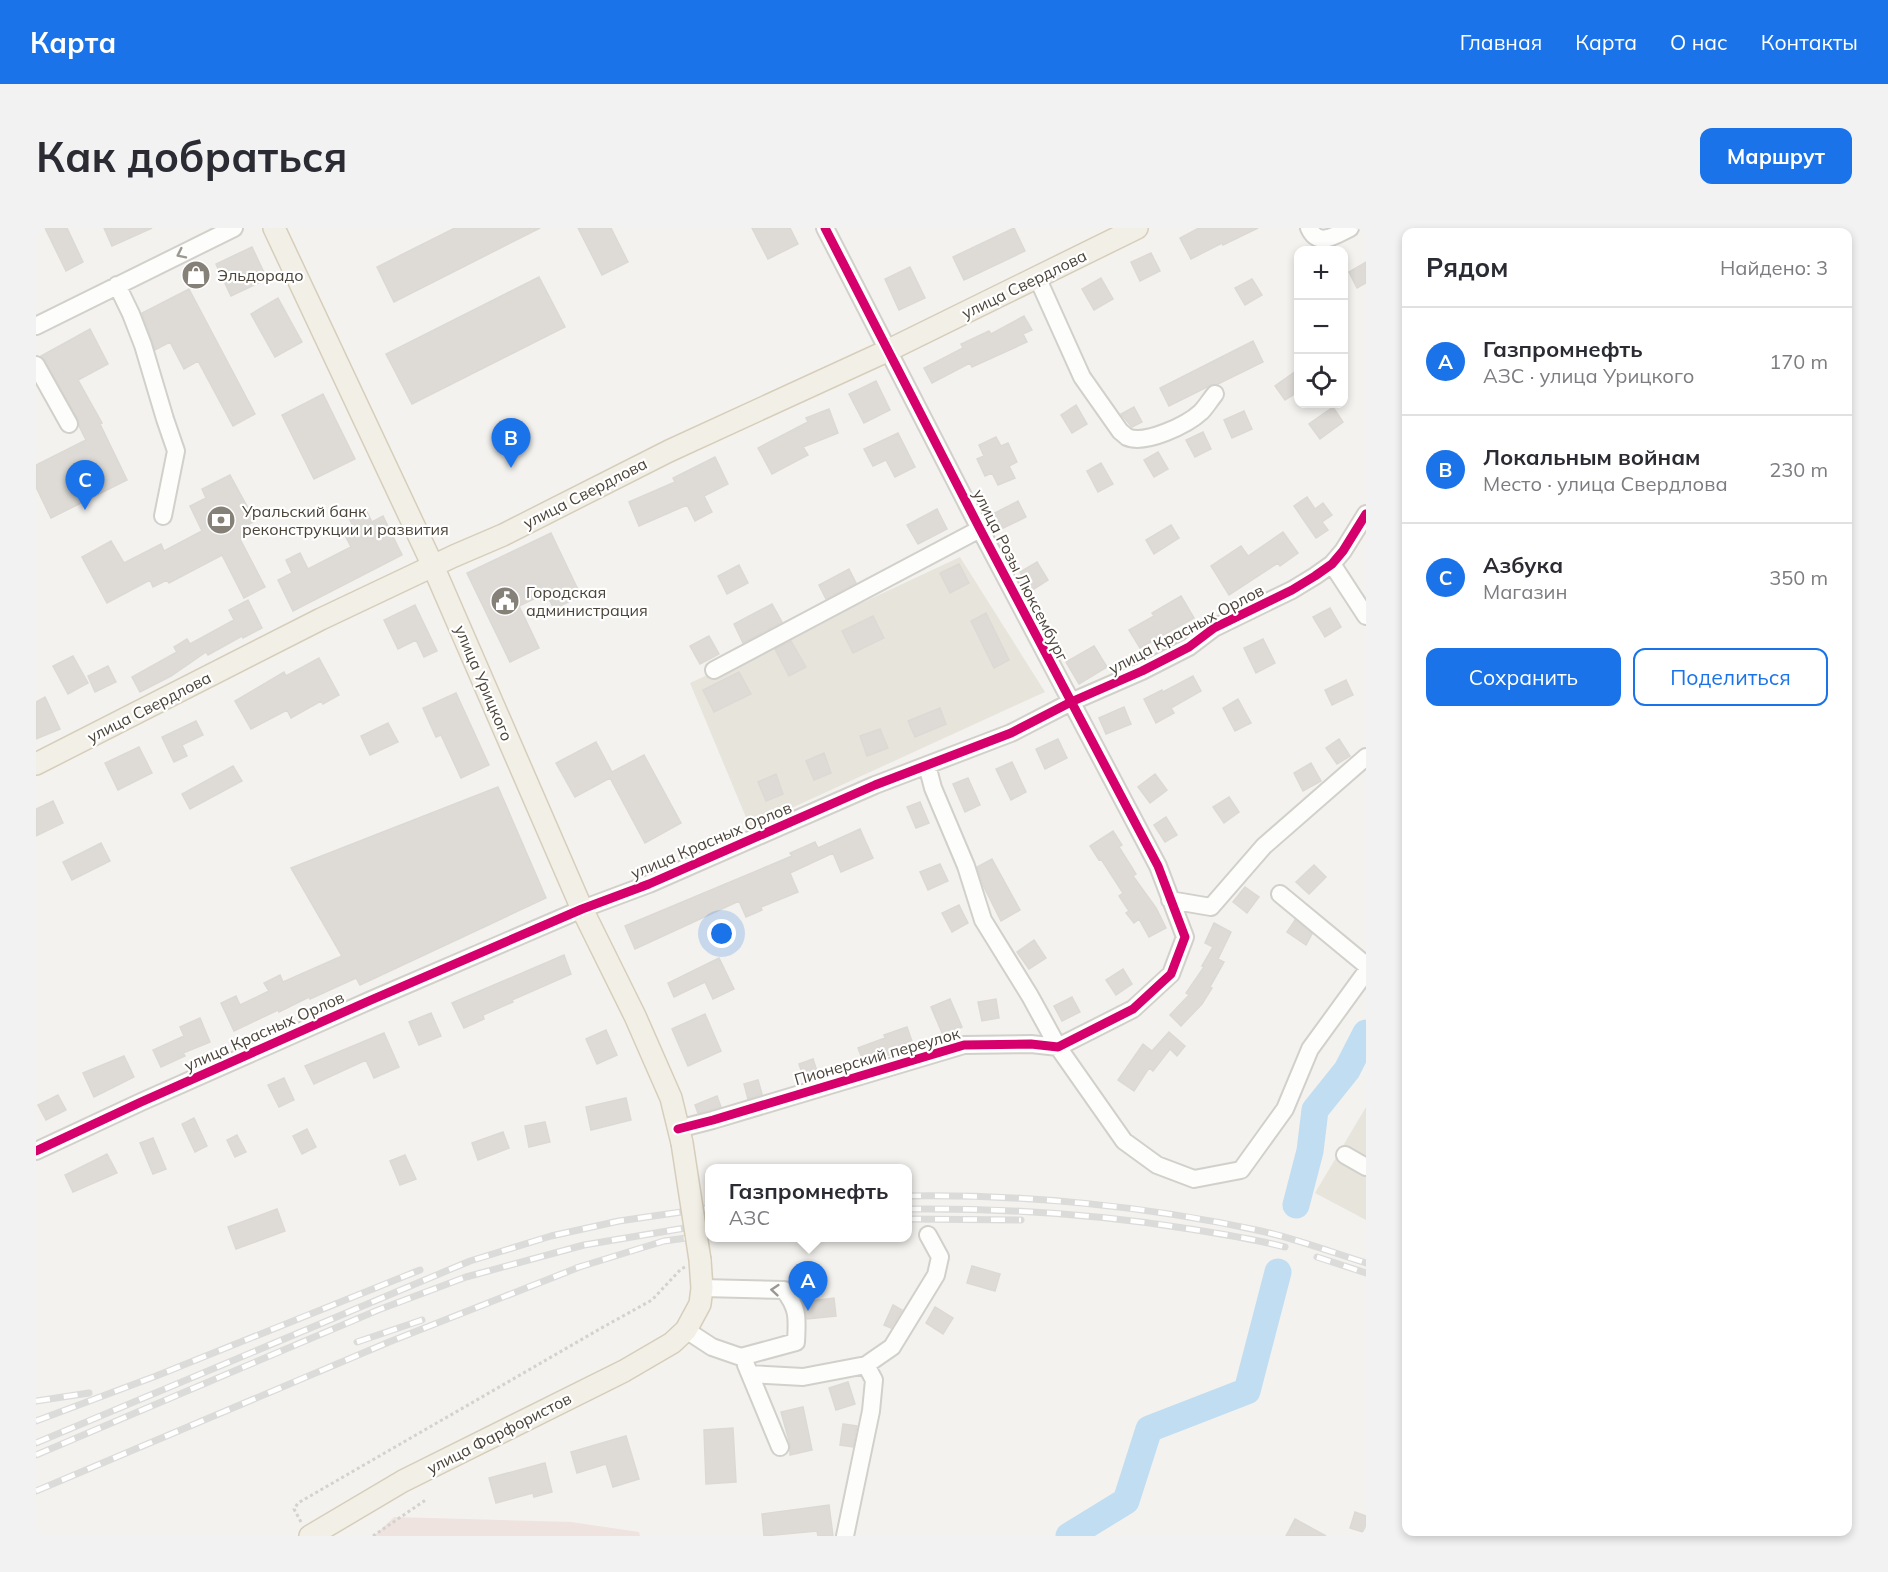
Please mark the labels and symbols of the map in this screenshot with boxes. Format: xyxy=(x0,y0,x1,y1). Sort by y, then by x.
street label: улица Свердлова xyxy=(958,245,1090,323)
one-way arrow xyxy=(177,246,188,258)
shop icon: Эльдорадо xyxy=(180,259,212,291)
place label: Эльдорадо xyxy=(217,265,304,285)
pin: B xyxy=(492,418,530,468)
street label: улица Свердлова xyxy=(520,453,650,533)
pin: C xyxy=(65,460,104,510)
street label: улица Розы Люксембург xyxy=(969,486,1073,664)
place label: Уральский банк реконструкции и развития xyxy=(241,501,449,539)
bank icon: Уральский банк реконструкции и развития xyxy=(205,504,237,536)
street label: улица Красных Орлов xyxy=(1105,580,1267,678)
place label: Городская администрация xyxy=(526,582,648,620)
public building icon: Городская администрация xyxy=(489,585,521,617)
street label: улица Урицкого xyxy=(451,622,517,744)
street label: улица Свердлова xyxy=(84,667,214,747)
street label: улица Красных Орлов xyxy=(628,797,795,883)
your location xyxy=(707,919,736,948)
street label: улица Красных Орлов xyxy=(181,987,347,1075)
street label: Пионерский переулок xyxy=(792,1023,963,1089)
pin: A xyxy=(788,1262,828,1311)
one-way arrow xyxy=(770,1284,780,1297)
street label: улица Фарфористов xyxy=(423,1388,575,1478)

